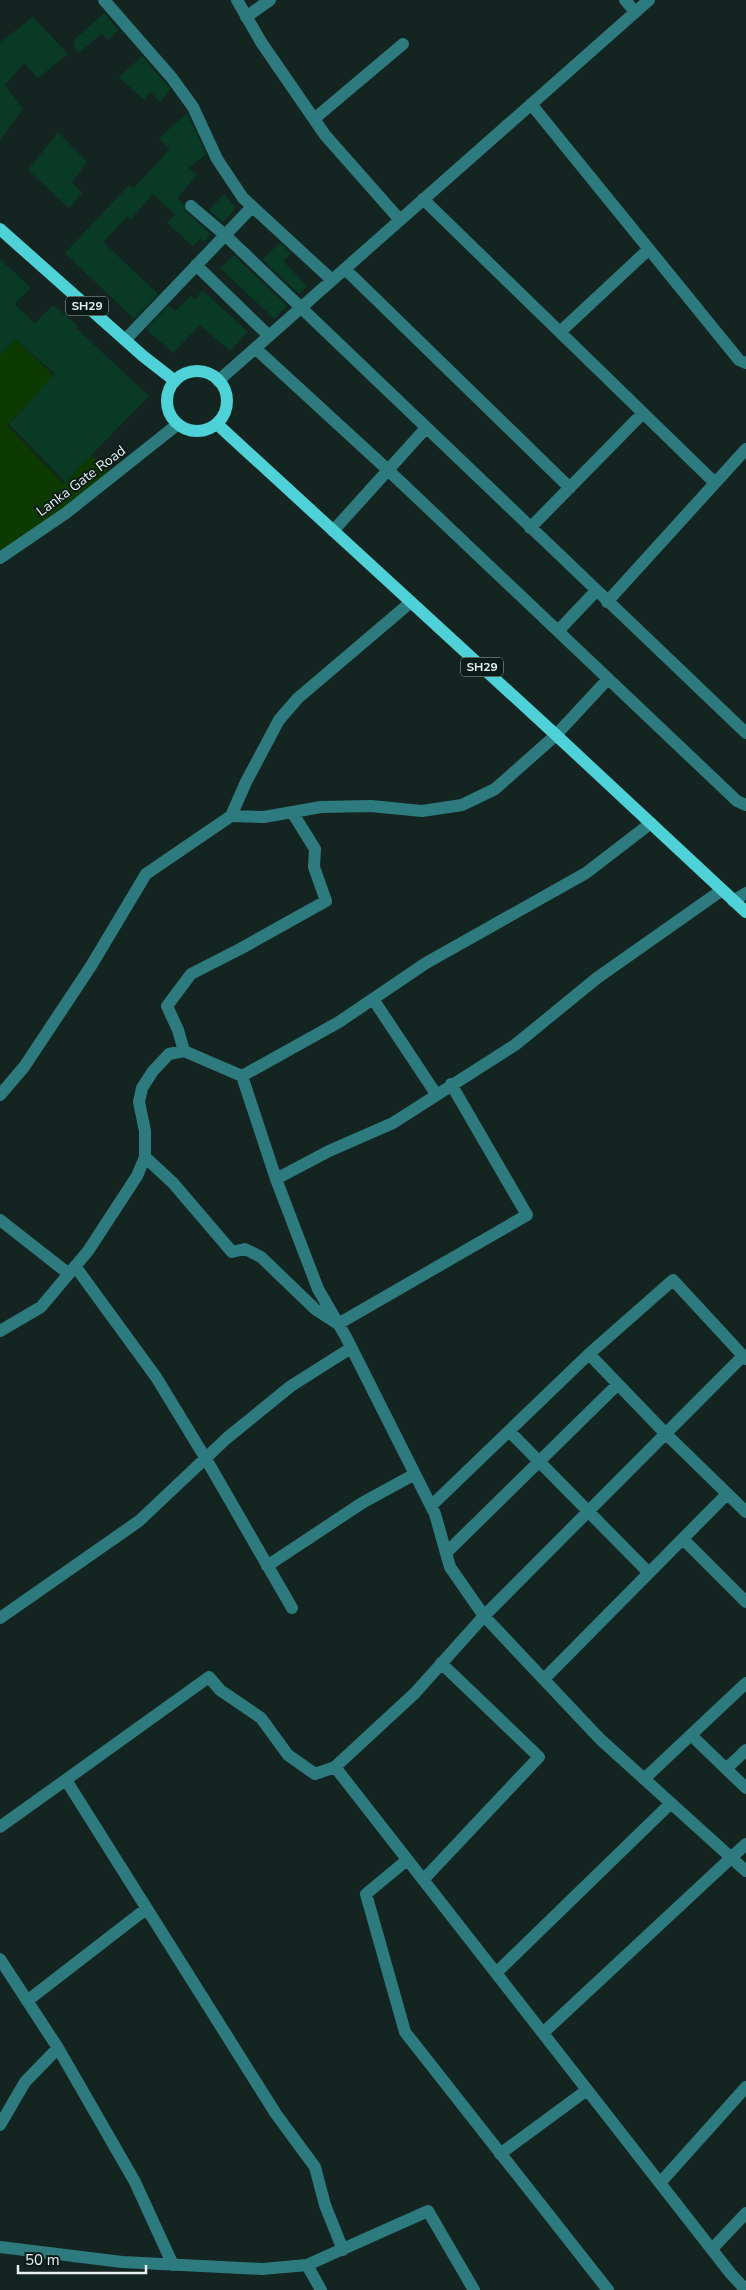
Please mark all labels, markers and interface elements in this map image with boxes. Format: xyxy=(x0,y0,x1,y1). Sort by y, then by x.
road number: SH29 xyxy=(66,296,108,316)
street label: Lanka Gate Road xyxy=(33,441,129,521)
road number: SH29 xyxy=(461,658,503,676)
scale bar xyxy=(18,2242,145,2274)
text: 50 m xyxy=(25,2250,60,2270)

